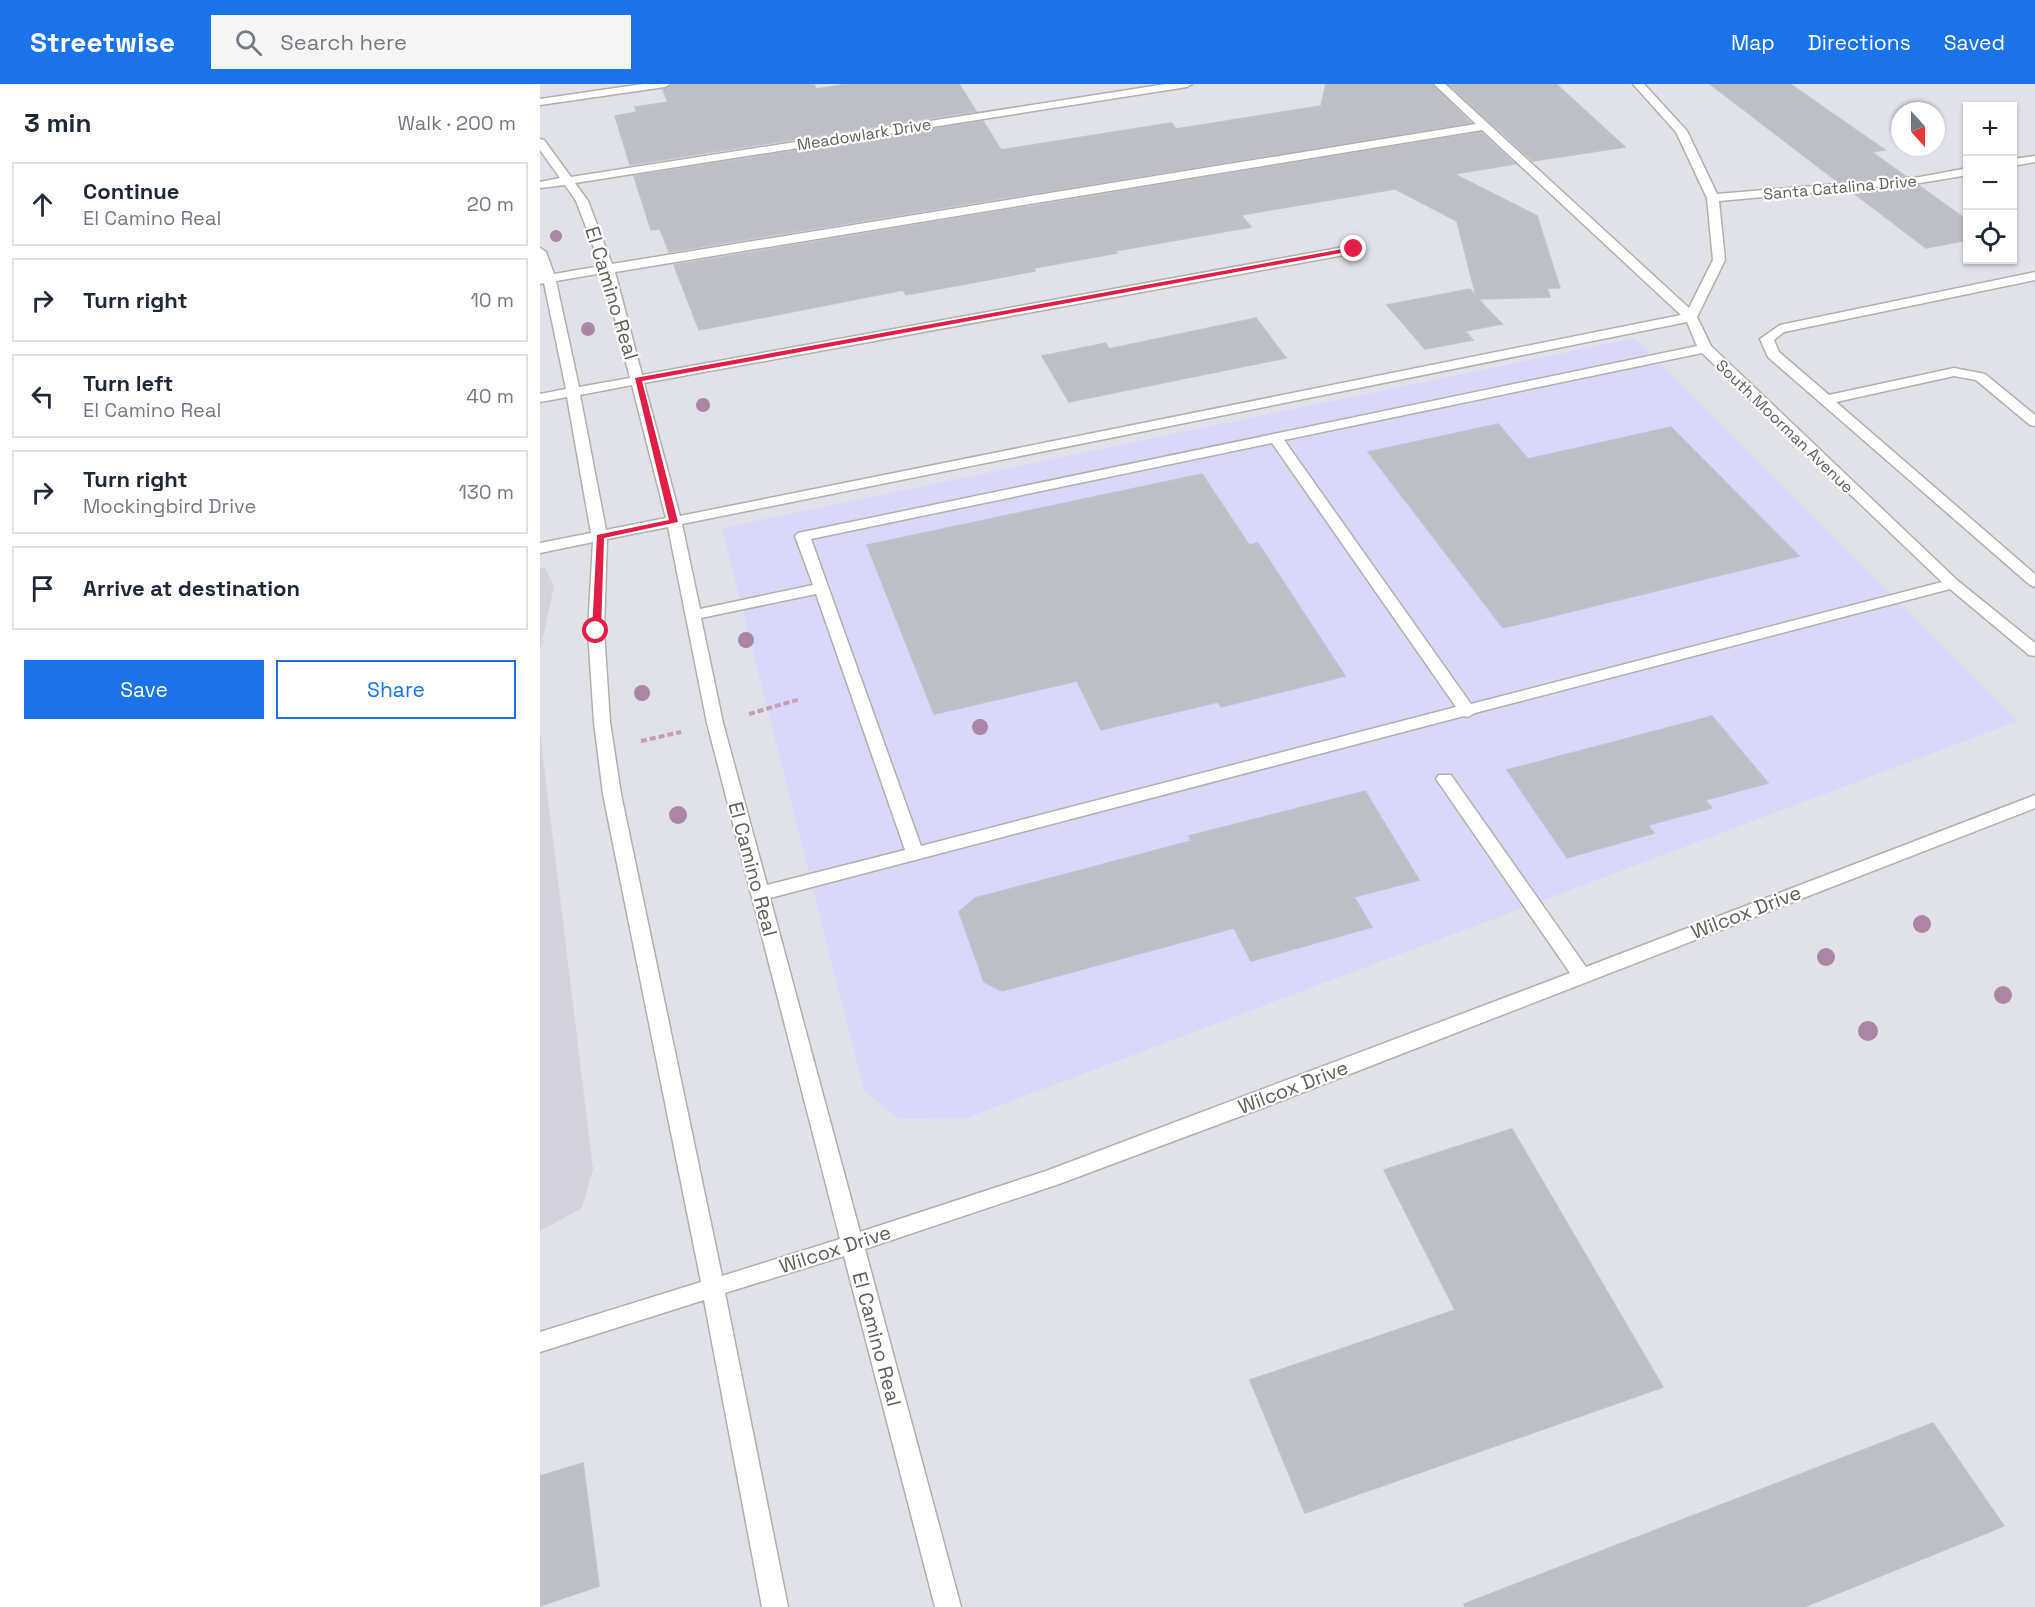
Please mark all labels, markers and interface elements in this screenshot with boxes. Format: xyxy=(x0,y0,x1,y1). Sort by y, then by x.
search box xyxy=(211,15,631,69)
text: Streetwise xyxy=(30,24,175,60)
icon: search xyxy=(232,26,265,59)
text: Search here xyxy=(280,28,407,56)
text: Map xyxy=(1731,29,1775,56)
text: Directions xyxy=(1808,29,1911,56)
text: Saved xyxy=(1944,29,2005,56)
north arrow xyxy=(1891,102,1945,156)
map controls xyxy=(1963,102,2017,264)
button: + xyxy=(1963,102,2017,156)
text: 3 min xyxy=(24,106,92,140)
text: Walk · 200 m xyxy=(397,110,516,136)
street label: Meadowlark Drive xyxy=(796,114,933,155)
button: − xyxy=(1963,156,2017,210)
street label: Santa Catalina Drive xyxy=(1762,170,1918,205)
text: Continue xyxy=(83,177,179,205)
icon: ahead xyxy=(26,188,59,221)
text: 20 m xyxy=(467,191,514,217)
text: El Camino Real xyxy=(83,205,221,231)
button: locate xyxy=(1963,210,2017,264)
street label: El Camino Real xyxy=(579,223,645,363)
route end xyxy=(1340,235,1366,261)
icon: right xyxy=(26,284,59,317)
text: Turn right xyxy=(83,286,188,314)
text: 10 m xyxy=(470,287,514,313)
street label: South Moorman Avenue xyxy=(1711,355,1858,498)
text: Turn left xyxy=(83,369,173,397)
icon: left xyxy=(26,380,59,413)
text: 40 m xyxy=(466,383,514,409)
text: El Camino Real xyxy=(83,397,221,423)
text: Turn right xyxy=(83,465,188,493)
icon: right xyxy=(26,476,59,509)
text: 130 m xyxy=(458,479,514,505)
text: Mockingbird Drive xyxy=(83,493,256,519)
icon: arrive xyxy=(26,572,59,605)
text: Arrive at destination xyxy=(83,574,300,602)
route start xyxy=(582,617,608,643)
button: Save xyxy=(24,660,264,719)
button: Share xyxy=(276,660,516,719)
street label: El Camino Real xyxy=(723,799,783,939)
street label: Wilcox Drive xyxy=(1687,879,1805,945)
street label: Wilcox Drive xyxy=(1234,1054,1352,1120)
street label: Wilcox Drive xyxy=(776,1219,894,1279)
street label: El Camino Real xyxy=(847,1269,907,1409)

